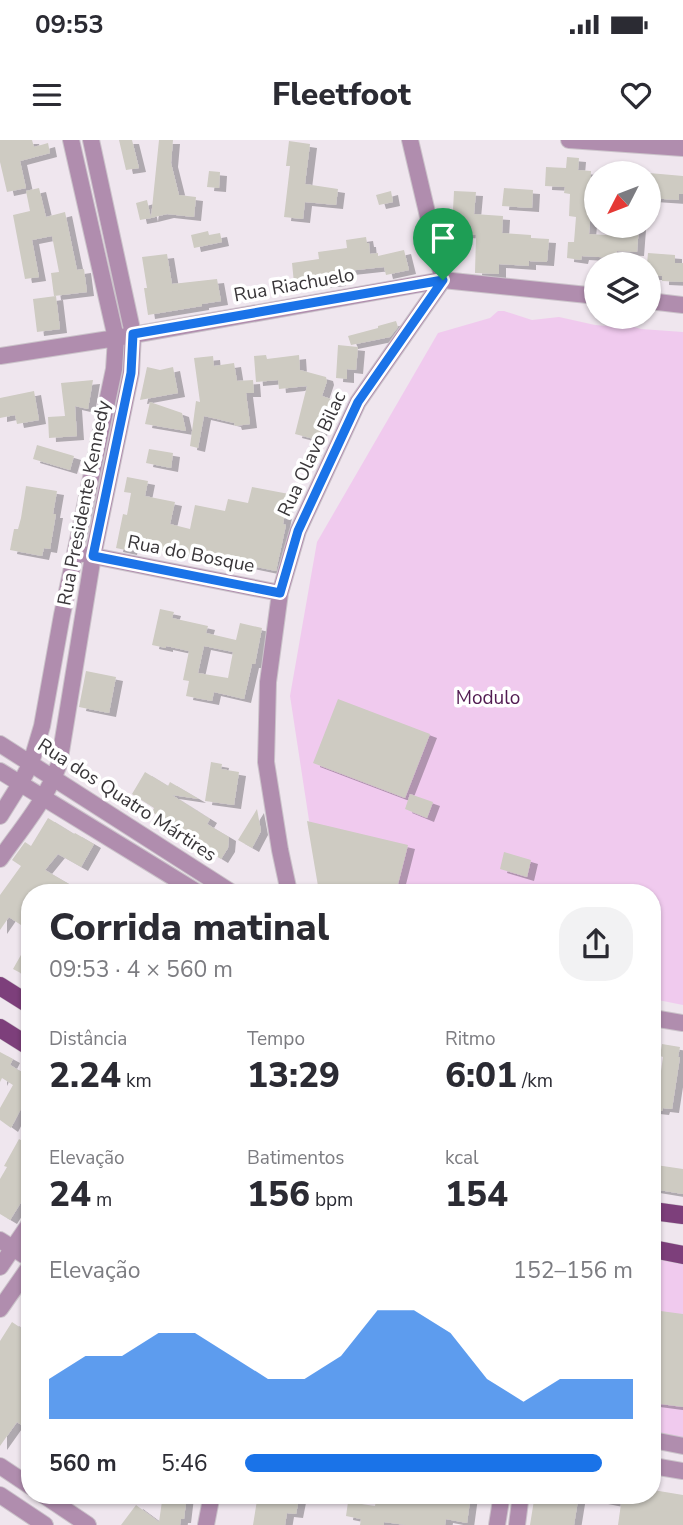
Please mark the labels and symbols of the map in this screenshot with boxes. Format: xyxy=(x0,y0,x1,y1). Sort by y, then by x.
north arrow xyxy=(584,161,662,238)
pin xyxy=(413,208,473,280)
street label: Rua Riachuelo xyxy=(232,262,356,308)
street label: Rua Olavo Bilac xyxy=(272,387,352,521)
street label: Rua Presidente Kennedy xyxy=(51,398,117,608)
street label: Rua do Bosque xyxy=(125,529,257,579)
park label: Modulo xyxy=(456,685,520,711)
street label: Rua dos Quatro Mártires xyxy=(32,732,222,868)

